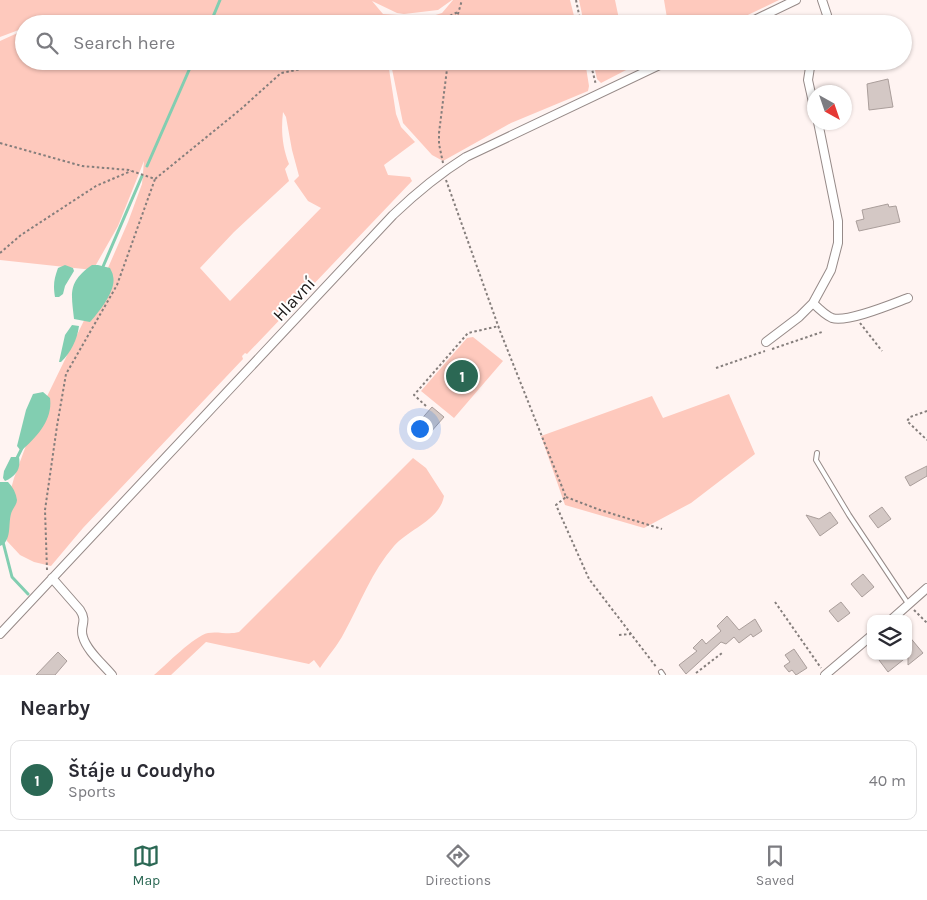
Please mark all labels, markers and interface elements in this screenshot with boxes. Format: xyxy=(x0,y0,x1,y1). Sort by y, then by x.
search box xyxy=(15,15,912,70)
icon: search xyxy=(33,29,61,57)
text: Search here xyxy=(73,32,175,54)
north arrow xyxy=(807,85,852,130)
street label: Hlavní xyxy=(268,272,320,326)
pin: 1 xyxy=(446,357,478,395)
your location xyxy=(407,416,433,442)
map controls xyxy=(867,615,912,660)
button: layers xyxy=(867,615,912,660)
text: Nearby xyxy=(20,696,90,720)
text: Štáje u Coudyho xyxy=(68,760,215,782)
text: 1 xyxy=(34,771,40,790)
text: 40 m xyxy=(869,771,906,790)
text: Sports xyxy=(68,782,116,801)
tab: Map xyxy=(132,842,160,889)
tab: Directions xyxy=(425,842,491,889)
tab: Saved xyxy=(756,842,795,889)

